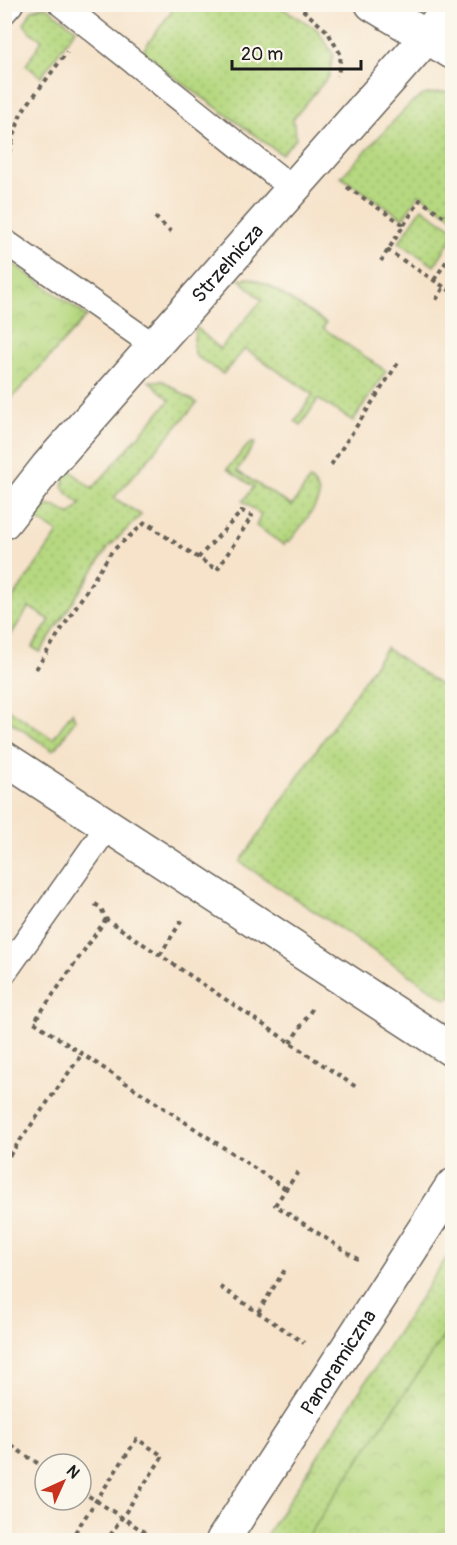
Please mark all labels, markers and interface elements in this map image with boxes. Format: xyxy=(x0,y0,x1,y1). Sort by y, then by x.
scale bar xyxy=(232,33,361,71)
text: 20 m xyxy=(241,43,283,66)
street label: Strzelnicza xyxy=(186,219,269,308)
street label: Panoramiczna xyxy=(295,1305,382,1420)
north arrow xyxy=(33,1452,93,1512)
text: N xyxy=(62,1461,84,1483)

